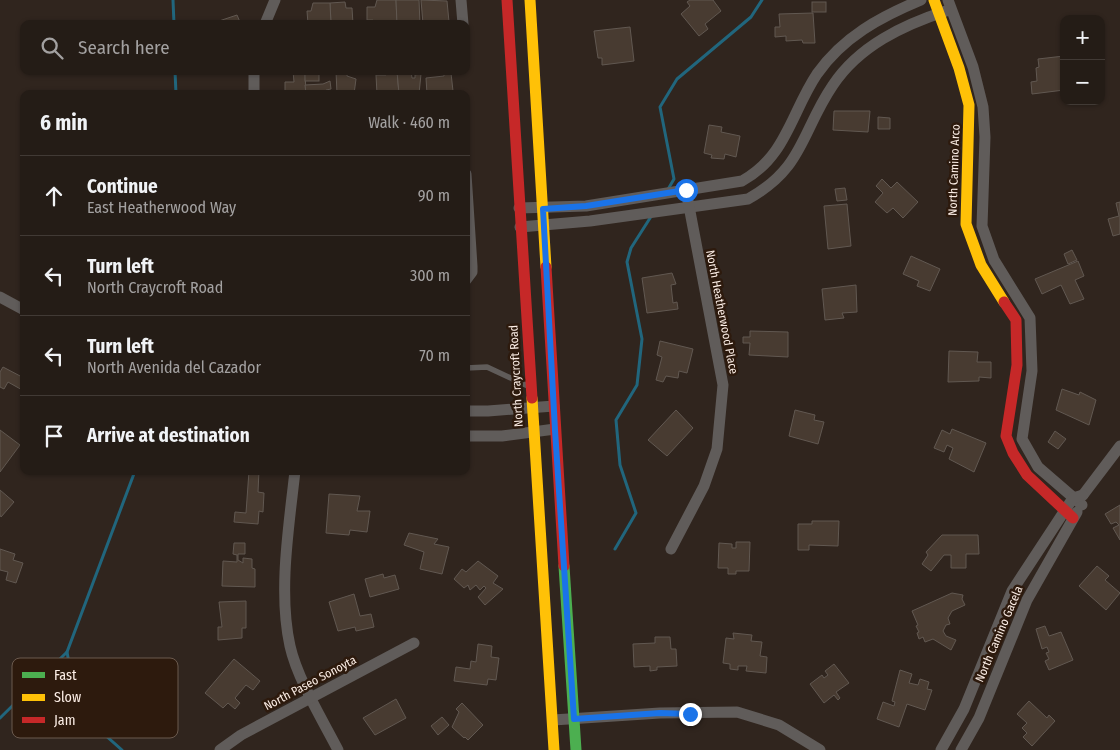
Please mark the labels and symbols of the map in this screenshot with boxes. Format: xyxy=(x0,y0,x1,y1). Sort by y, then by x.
street label: North Camino Arco xyxy=(945,124,963,216)
route start xyxy=(675,179,698,202)
street label: North Heatherwood Place xyxy=(703,249,741,375)
street label: North Craycroft Road xyxy=(506,325,526,427)
street label: North Camino Gacela xyxy=(972,584,1026,684)
street label: North Paseo Sonoyta xyxy=(261,653,359,713)
legend xyxy=(12,658,178,738)
text: Fast xyxy=(54,667,77,684)
text: Slow xyxy=(54,689,81,706)
route end xyxy=(679,703,702,726)
text: Jam xyxy=(54,712,75,729)

